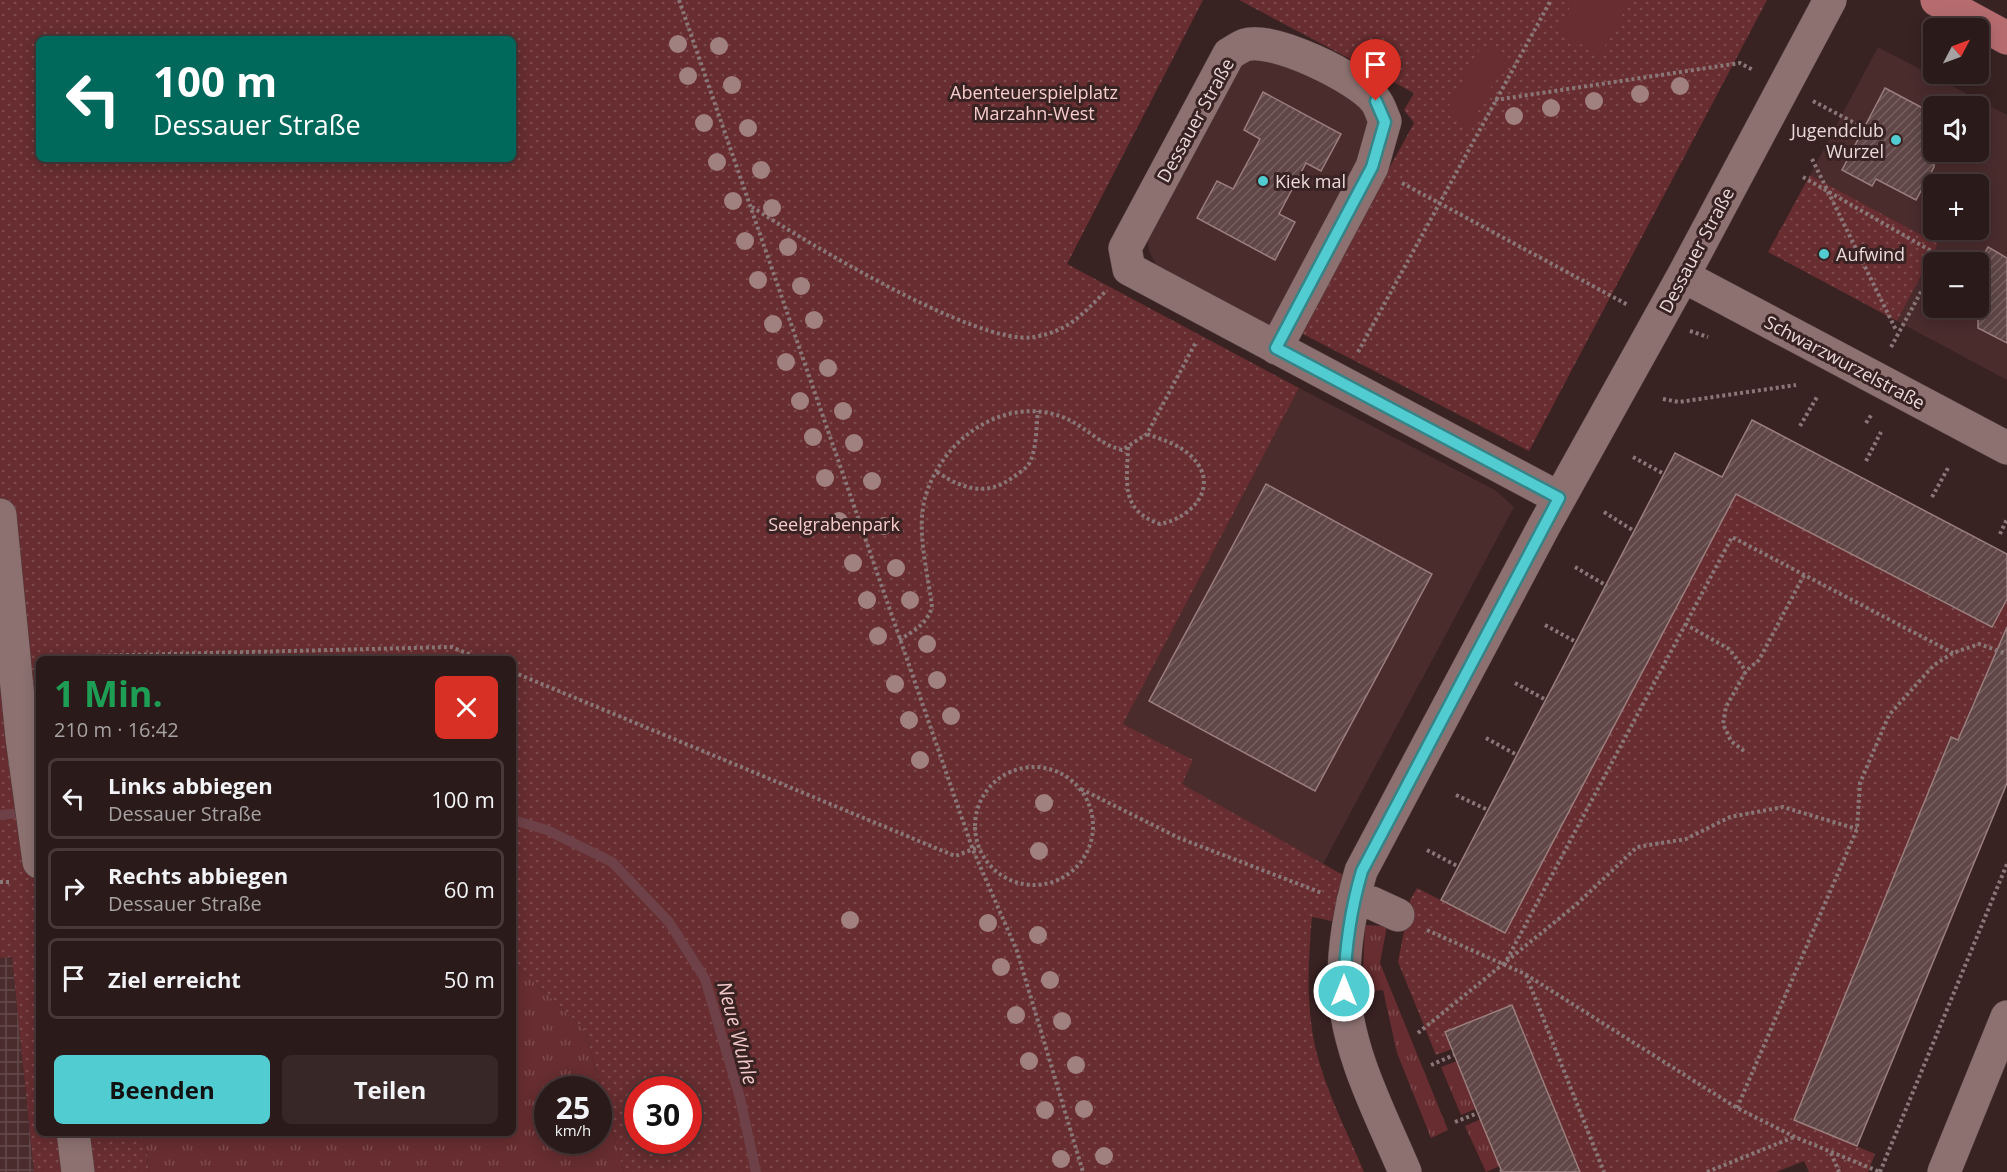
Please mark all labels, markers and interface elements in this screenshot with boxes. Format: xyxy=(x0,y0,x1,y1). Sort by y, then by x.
north arrow xyxy=(1923,18,1989,84)
map controls xyxy=(1923,18,1989,318)
pin xyxy=(1350,39,1401,101)
icon: arrive xyxy=(1359,48,1392,81)
text: 100 m xyxy=(153,52,277,109)
street label: Dessauer Straße xyxy=(1151,54,1239,186)
icon: left xyxy=(54,60,132,138)
park label: Abenteuerspielplatz Marzahn-West xyxy=(950,80,1118,125)
button: sound xyxy=(1923,96,1989,162)
text: Dessauer Straße xyxy=(153,106,361,143)
place label: Jugendclub Wurzel xyxy=(1789,118,1884,163)
marker: Jugendclub Wurzel xyxy=(1889,133,1903,147)
place label: Kiek mal xyxy=(1275,169,1346,193)
marker: Kiek mal xyxy=(1256,174,1270,188)
button: + xyxy=(1923,174,1989,240)
street label: Dessauer Straße xyxy=(1653,183,1739,317)
place label: Aufwind xyxy=(1836,242,1905,266)
marker: Aufwind xyxy=(1817,247,1831,261)
button: − xyxy=(1923,252,1989,318)
street label: Schwarzwurzelstraße xyxy=(1761,310,1929,414)
park label: Seelgrabenpark xyxy=(768,512,900,536)
text: 1 Min. xyxy=(54,669,163,718)
button: close xyxy=(435,676,498,739)
text: 210 m · 16:42 xyxy=(54,716,179,743)
text: Links abbiegen xyxy=(108,770,273,800)
icon: left xyxy=(57,782,90,815)
text: 100 m xyxy=(431,784,495,814)
text: Dessauer Straße xyxy=(108,800,262,827)
text: Rechts abbiegen xyxy=(108,860,288,890)
icon: right xyxy=(57,872,90,905)
text: 60 m xyxy=(444,874,495,904)
text: Dessauer Straße xyxy=(108,890,262,917)
position arrow xyxy=(1312,959,1376,1023)
icon: arrive xyxy=(57,962,90,995)
text: Ziel erreicht xyxy=(108,964,241,994)
text: 50 m xyxy=(444,964,495,994)
water label: Neue Wuhle xyxy=(711,978,765,1088)
button: Beenden xyxy=(54,1055,270,1124)
button: Teilen xyxy=(282,1055,498,1124)
speed limit sign: 30 xyxy=(624,1076,702,1154)
text: 25 xyxy=(556,1087,590,1128)
text: km/h xyxy=(555,1120,591,1140)

